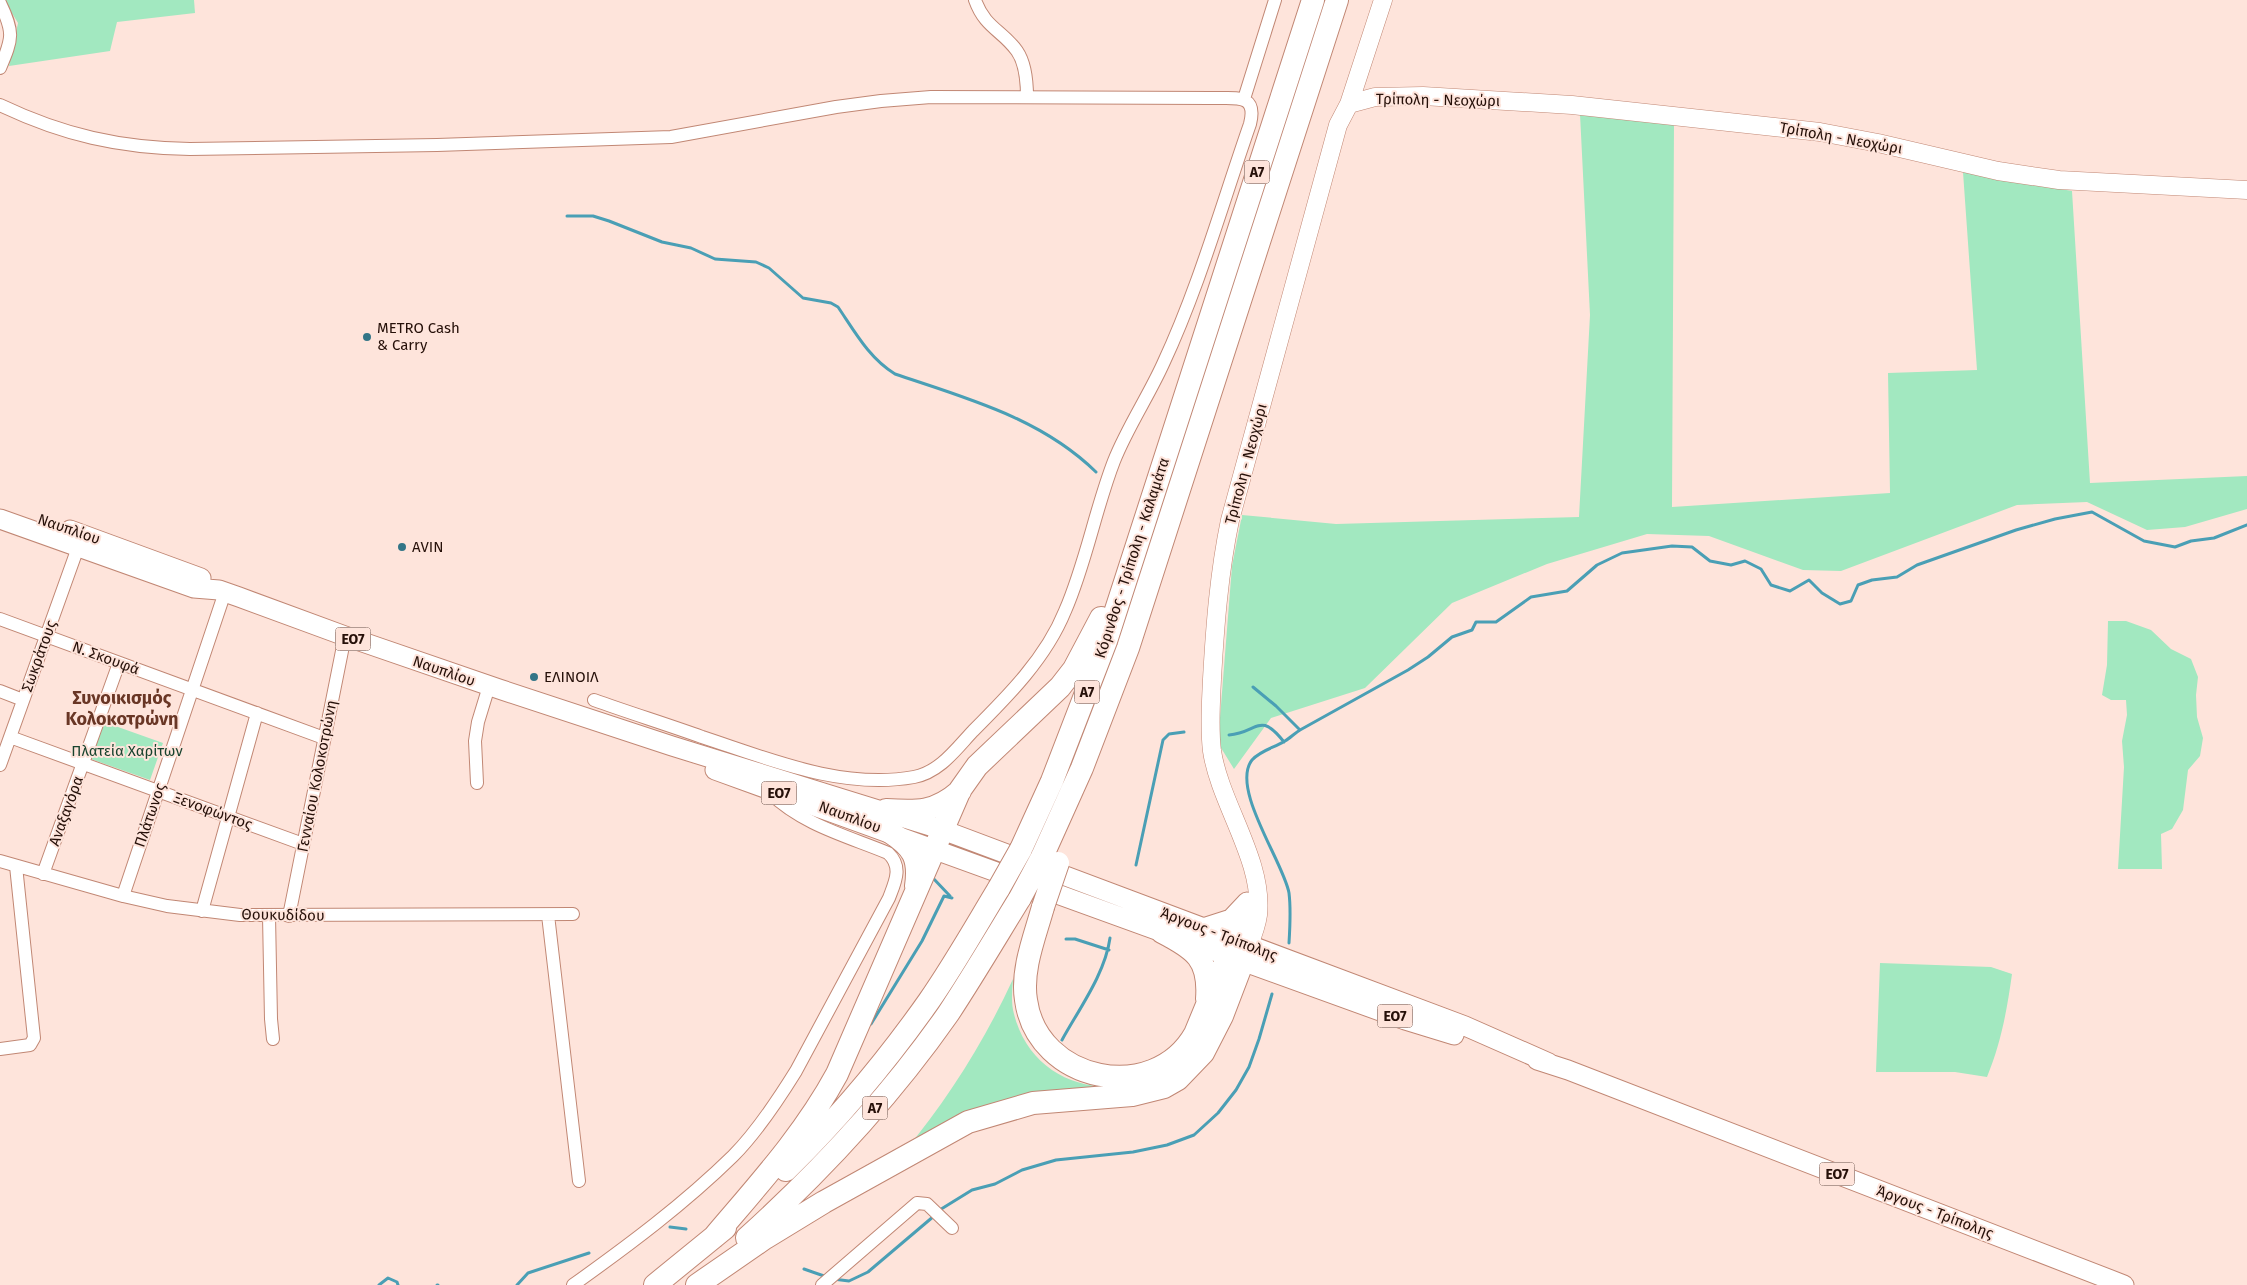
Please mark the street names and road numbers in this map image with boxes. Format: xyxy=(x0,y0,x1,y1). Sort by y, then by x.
street label: Τρίπολη - Νεοχώρι xyxy=(1376,90,1500,110)
street label: Τρίπολη - Νεοχώρι xyxy=(1778,118,1904,158)
road number: Α7 xyxy=(1244,160,1270,183)
street label: Τρίπολη - Νεοχώρι xyxy=(1221,402,1271,526)
street label: Κόρινθος - Τρίπολη - Καλαμάτα xyxy=(1091,455,1173,661)
street label: Ναυπλίου xyxy=(35,510,103,548)
street label: Σωκράτους xyxy=(18,618,60,694)
road number: ΕΟ7 xyxy=(336,628,370,650)
street label: Ν. Σκουφά xyxy=(70,638,142,678)
street label: Ναυπλίου xyxy=(410,652,478,690)
road number: Α7 xyxy=(1074,680,1100,704)
street label: Γενναίου Κολοκοτρώνη xyxy=(293,699,341,853)
street label: Αναξαγόρα xyxy=(45,774,87,848)
street label: Πλάτωνος xyxy=(131,780,169,850)
road number: ΕΟ7 xyxy=(762,781,796,804)
street label: Ξενοφώντος xyxy=(171,788,255,834)
street label: Ναυπλίου xyxy=(816,797,884,837)
street label: Άργους - Τρίπολης xyxy=(1158,903,1280,965)
street label: Θουκυδίδου xyxy=(241,905,325,925)
road number: ΕΟ7 xyxy=(1378,1004,1412,1028)
road number: Α7 xyxy=(862,1096,888,1120)
road number: ΕΟ7 xyxy=(1820,1162,1854,1186)
street label: Άργους - Τρίπολης xyxy=(1874,1181,1996,1243)

